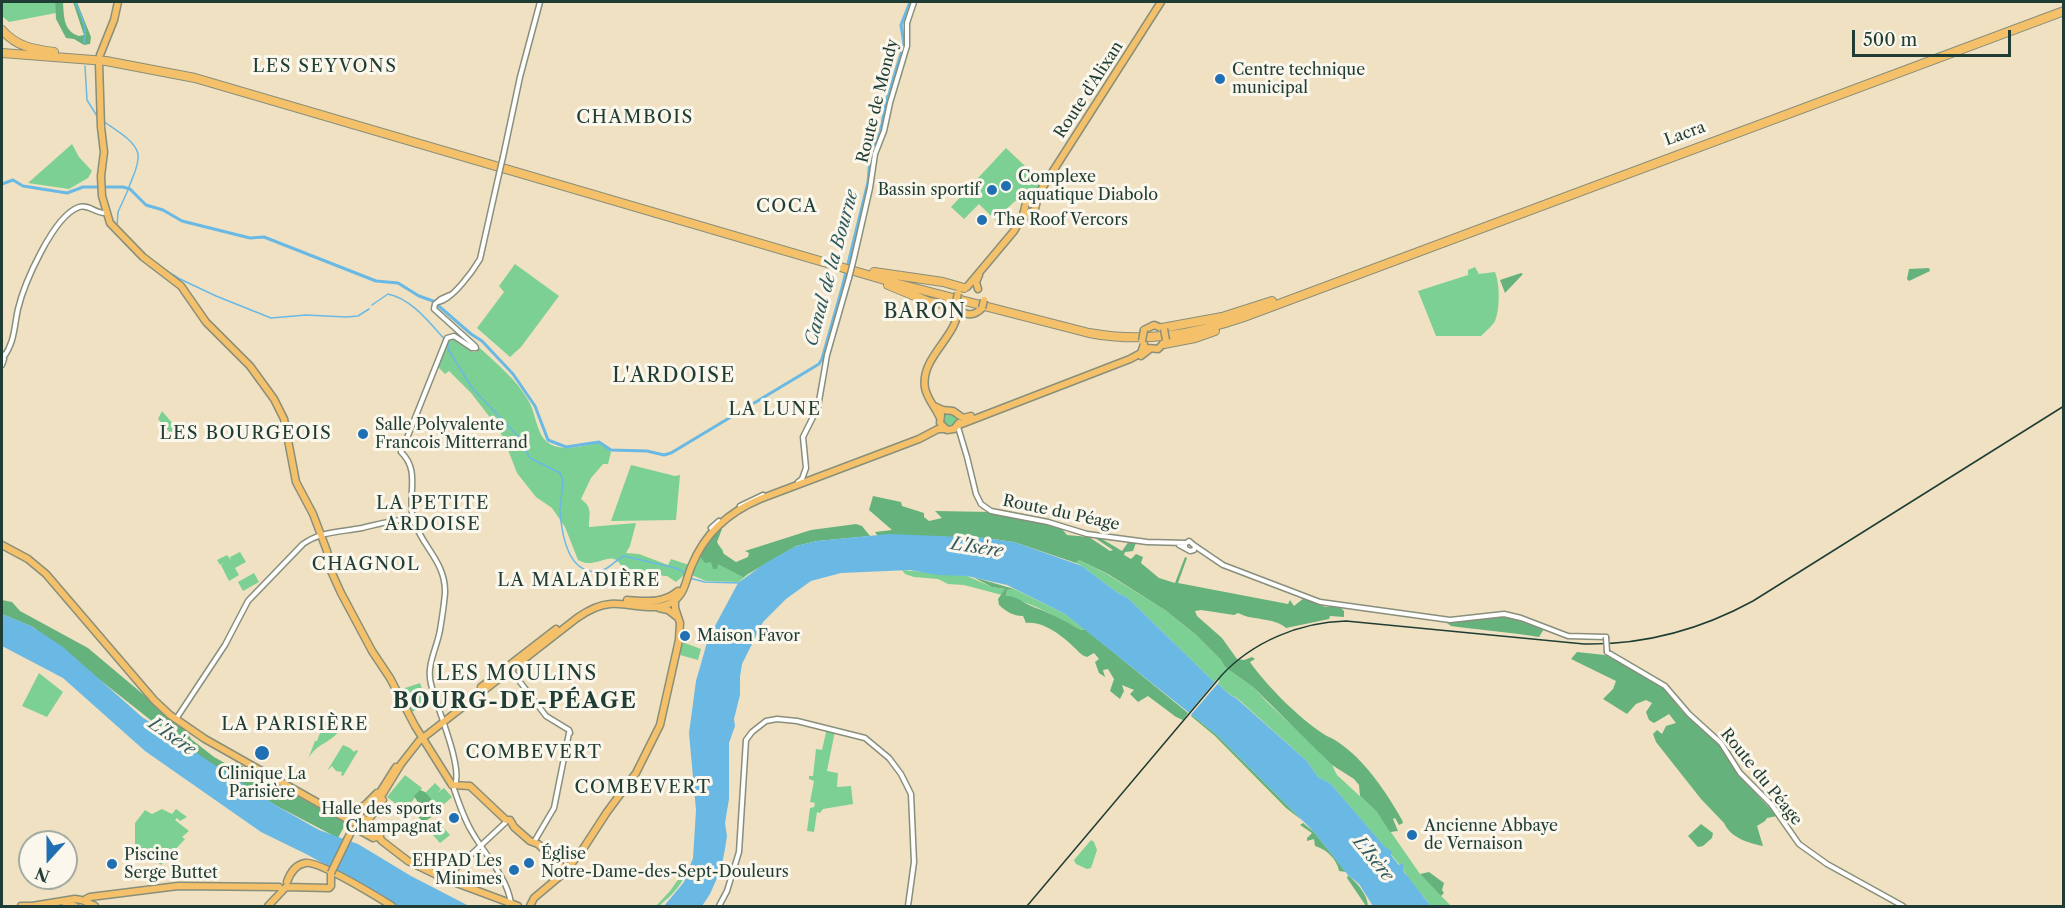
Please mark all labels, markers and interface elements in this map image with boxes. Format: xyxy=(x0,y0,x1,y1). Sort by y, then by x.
scale bar xyxy=(1855,18,2014,56)
text: 500 m xyxy=(1863,29,1917,51)
street label: Route de Mondy xyxy=(853,37,903,165)
street label: Route d'Alixan xyxy=(1051,38,1127,142)
district label: LES SEYVONS xyxy=(252,56,398,78)
place label: Centre technique municipal xyxy=(1232,60,1365,98)
marker: Centre technique municipal xyxy=(1213,72,1227,86)
district label: CHAMBOIS xyxy=(576,107,694,129)
street label: Lacra xyxy=(1662,118,1708,150)
place label: Complexe aquatique Diabolo xyxy=(1018,167,1158,205)
marker: Complexe aquatique Diabolo xyxy=(999,179,1013,193)
place label: Bassin sportif xyxy=(878,180,980,200)
marker: Bassin sportif xyxy=(985,183,999,197)
water label: Canal de la Bourne xyxy=(801,187,863,349)
district label: COCA xyxy=(756,196,818,218)
place label: The Roof Vercors xyxy=(994,210,1128,230)
marker: The Roof Vercors xyxy=(975,213,989,227)
district label: BARON xyxy=(883,300,967,324)
district label: L'ARDOISE xyxy=(612,364,736,388)
district label: LA LUNE xyxy=(728,399,822,421)
place label: Salle Polyvalente Francois Mitterrand xyxy=(375,415,528,453)
district label: LES BOURGEOIS xyxy=(160,423,332,445)
marker: Salle Polyvalente Francois Mitterrand xyxy=(356,427,370,441)
street label: Route du Péage xyxy=(1001,491,1121,535)
district label: LA PETITE ARDOISE xyxy=(376,493,490,536)
water label: L'Isère xyxy=(949,533,1005,563)
district label: CHAGNOL xyxy=(312,554,420,576)
district label: LA MALADIÈRE xyxy=(497,570,661,592)
place label: Maison Favor xyxy=(697,626,800,646)
marker: Maison Favor xyxy=(678,629,692,643)
district label: LES MOULINS xyxy=(436,662,598,686)
district label: BOURG-DE-PÉAGE xyxy=(393,689,637,715)
water label: L'Isère xyxy=(144,713,200,761)
district label: LA PARISIÈRE xyxy=(221,714,369,736)
street label: Route du Péage xyxy=(1716,725,1806,829)
district label: COMBEVERT xyxy=(466,742,602,764)
marker: Clinique La Parisière xyxy=(253,744,271,762)
place label: Clinique La Parisière xyxy=(218,764,306,802)
district label: COMBEVERT xyxy=(575,777,711,799)
place label: Halle des sports Champagnat xyxy=(321,799,442,837)
marker: Halle des sports Champagnat xyxy=(447,811,461,825)
place label: Ancienne Abbaye de Vernaison xyxy=(1424,816,1558,854)
marker: Ancienne Abbaye de Vernaison xyxy=(1405,828,1419,842)
north arrow xyxy=(18,830,78,890)
water label: L'Isère xyxy=(1348,832,1398,886)
place label: Église Notre-Dame-des-Sept-Douleurs xyxy=(541,844,789,882)
place label: Piscine Serge Buttet xyxy=(124,845,218,883)
place label: EHPAD Les Minimes xyxy=(412,851,502,889)
marker: Église Notre-Dame-des-Sept-Douleurs xyxy=(522,856,536,870)
marker: Piscine Serge Buttet xyxy=(105,857,119,871)
text: N xyxy=(32,863,52,887)
marker: EHPAD Les Minimes xyxy=(507,863,521,877)

